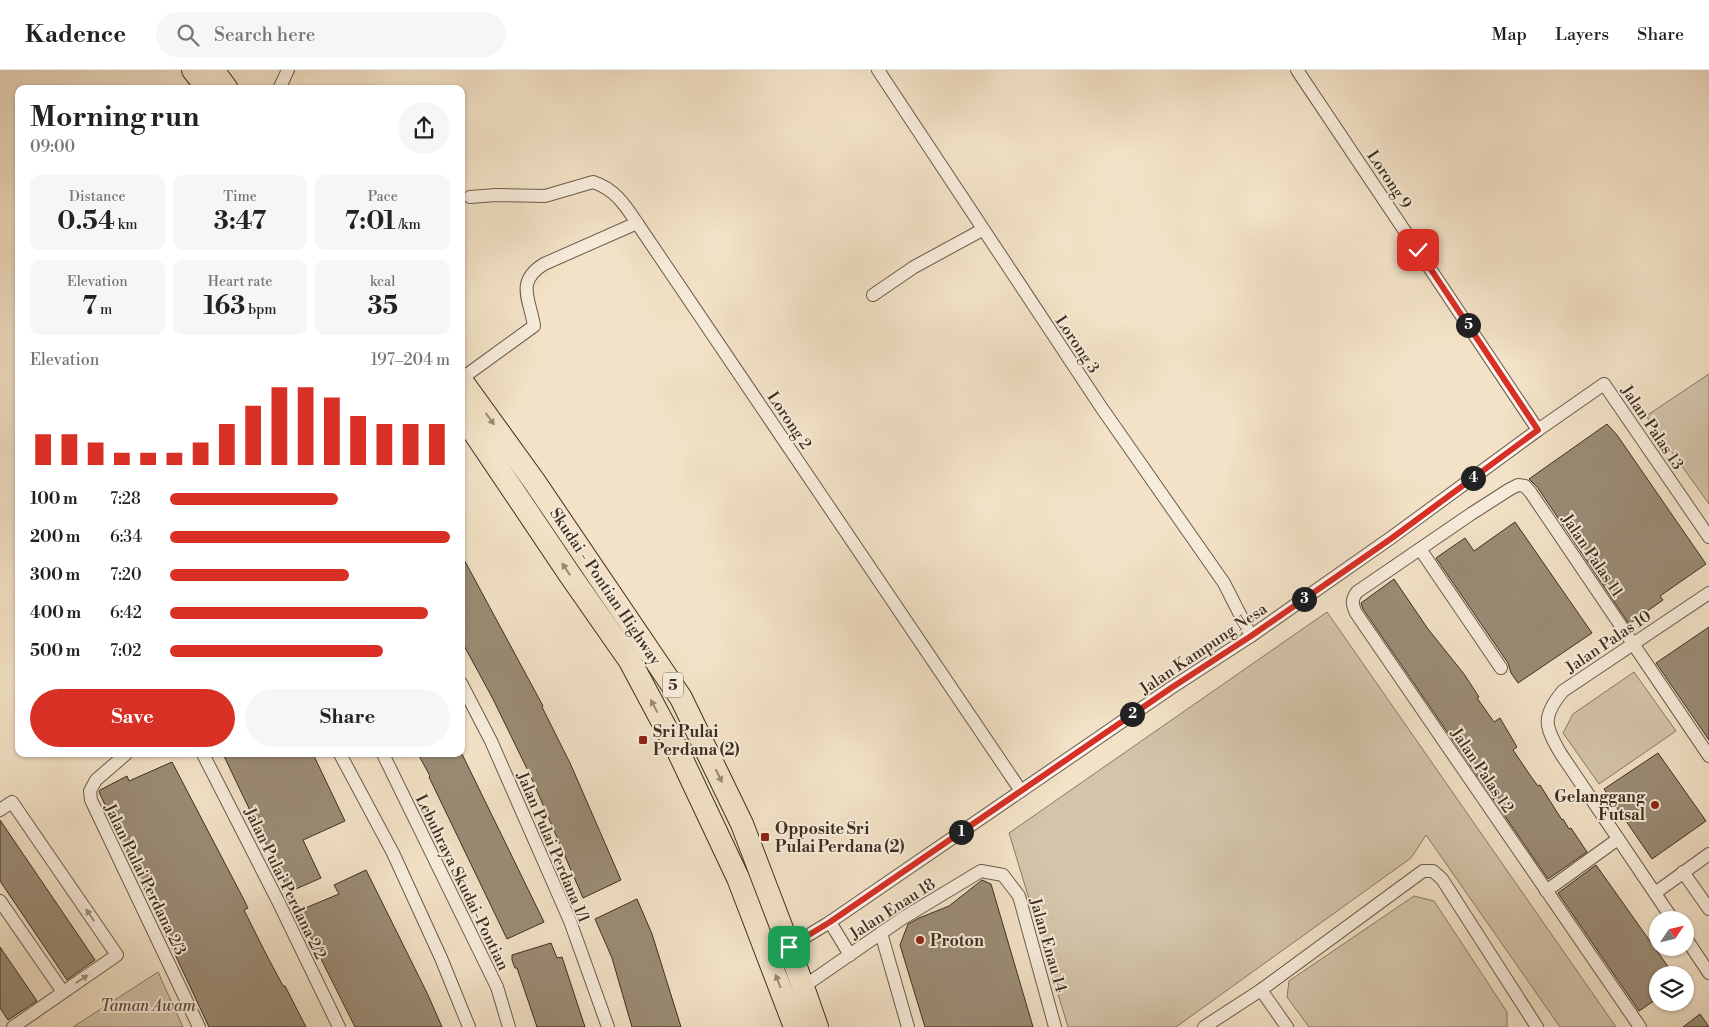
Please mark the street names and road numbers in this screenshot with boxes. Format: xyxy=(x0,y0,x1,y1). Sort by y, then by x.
street label: Lorong 9 xyxy=(1362,147,1416,213)
street label: Lorong 3 xyxy=(1051,312,1104,377)
street label: Jalan Palas 13 xyxy=(1616,381,1688,474)
street label: Lorong 2 xyxy=(763,388,816,453)
street label: Skudai - Pontian Highway xyxy=(545,504,665,669)
street label: Jalan Palas 11 xyxy=(1556,509,1627,601)
street label: Jalan Kampung Nesa xyxy=(1135,598,1272,699)
street label: Jalan Palas 10 xyxy=(1561,606,1655,678)
road number: 5 xyxy=(663,672,683,698)
street label: Jalan Palas 12 xyxy=(1446,723,1518,817)
street label: Jalan Pulai Perdana 1/1 xyxy=(512,768,594,926)
street label: Lebuhraya Skudai-Pontian xyxy=(411,791,514,974)
street label: Jalan Pulai Perdana 2/3 xyxy=(99,800,191,959)
street label: Jalan Pulai Perdana 2/2 xyxy=(239,803,331,963)
street label: Jalan Enau 18 xyxy=(845,874,939,944)
street label: Jalan Enau 14 xyxy=(1025,895,1071,995)

